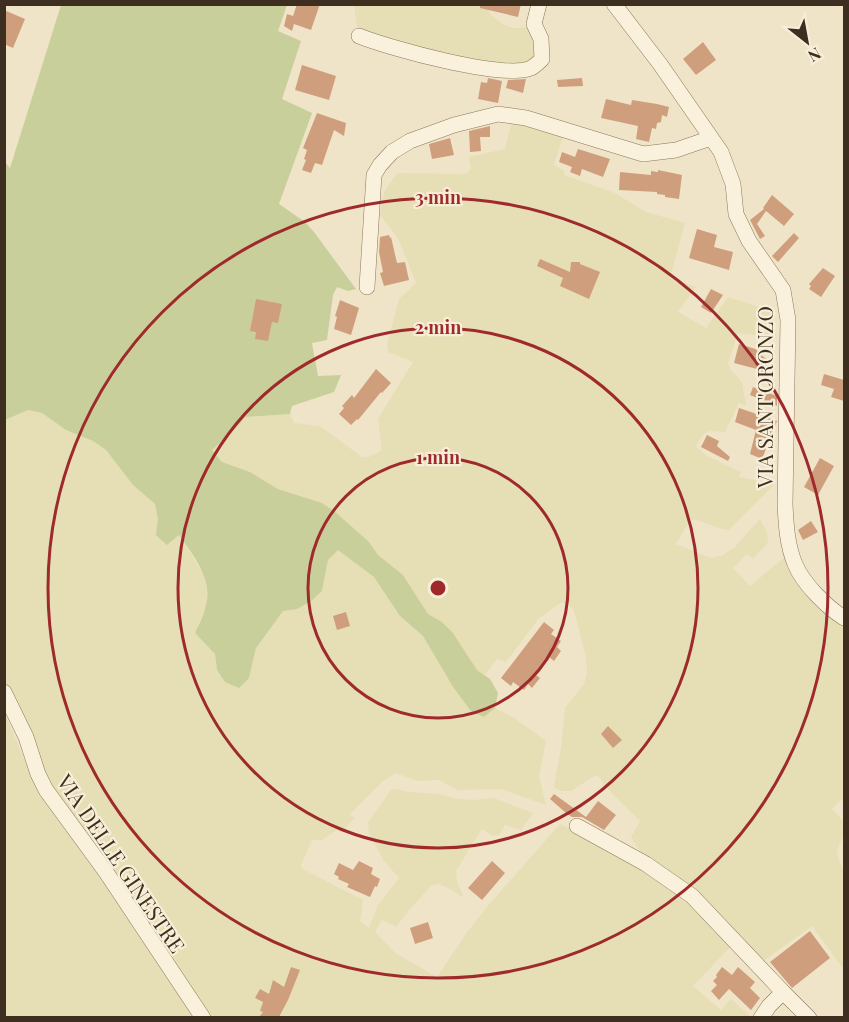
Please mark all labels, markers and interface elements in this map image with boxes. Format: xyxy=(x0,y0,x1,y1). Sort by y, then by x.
north arrow xyxy=(777,12,837,72)
text: N xyxy=(804,43,825,67)
text: 3 min xyxy=(415,185,461,209)
street label: VIA SANT'ORONZO xyxy=(750,306,778,489)
text: 2 min xyxy=(415,315,461,339)
text: 1 min xyxy=(416,445,460,469)
centre of rings xyxy=(428,578,448,598)
street label: VIA DELLE GINESTRE xyxy=(51,767,192,958)

